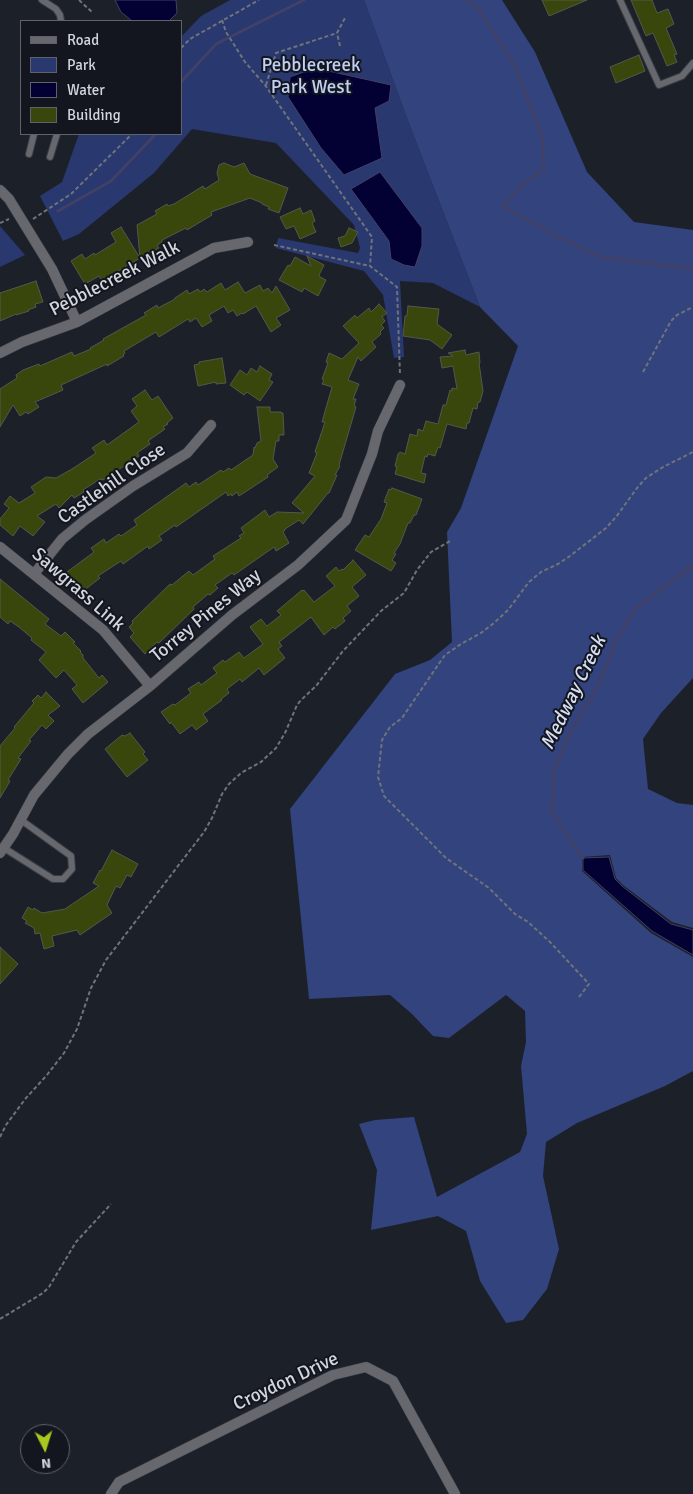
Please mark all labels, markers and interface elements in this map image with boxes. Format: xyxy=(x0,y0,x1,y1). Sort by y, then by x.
legend xyxy=(20,20,182,135)
text: Road xyxy=(67,31,99,49)
park label: Pebblecreek Park West xyxy=(262,55,360,99)
text: Park xyxy=(67,56,96,74)
text: Water xyxy=(67,81,105,99)
text: Building xyxy=(67,106,121,124)
street label: Pebblecreek Walk xyxy=(46,236,184,322)
street label: Castlehill Close xyxy=(54,439,170,529)
street label: Sawgrass Link xyxy=(27,543,129,637)
street label: Torrey Pines Way xyxy=(146,564,266,668)
water label: Medway Creek xyxy=(536,632,612,754)
street label: Croydon Drive xyxy=(230,1348,342,1416)
north arrow xyxy=(20,1424,70,1474)
text: N xyxy=(41,1455,52,1472)

